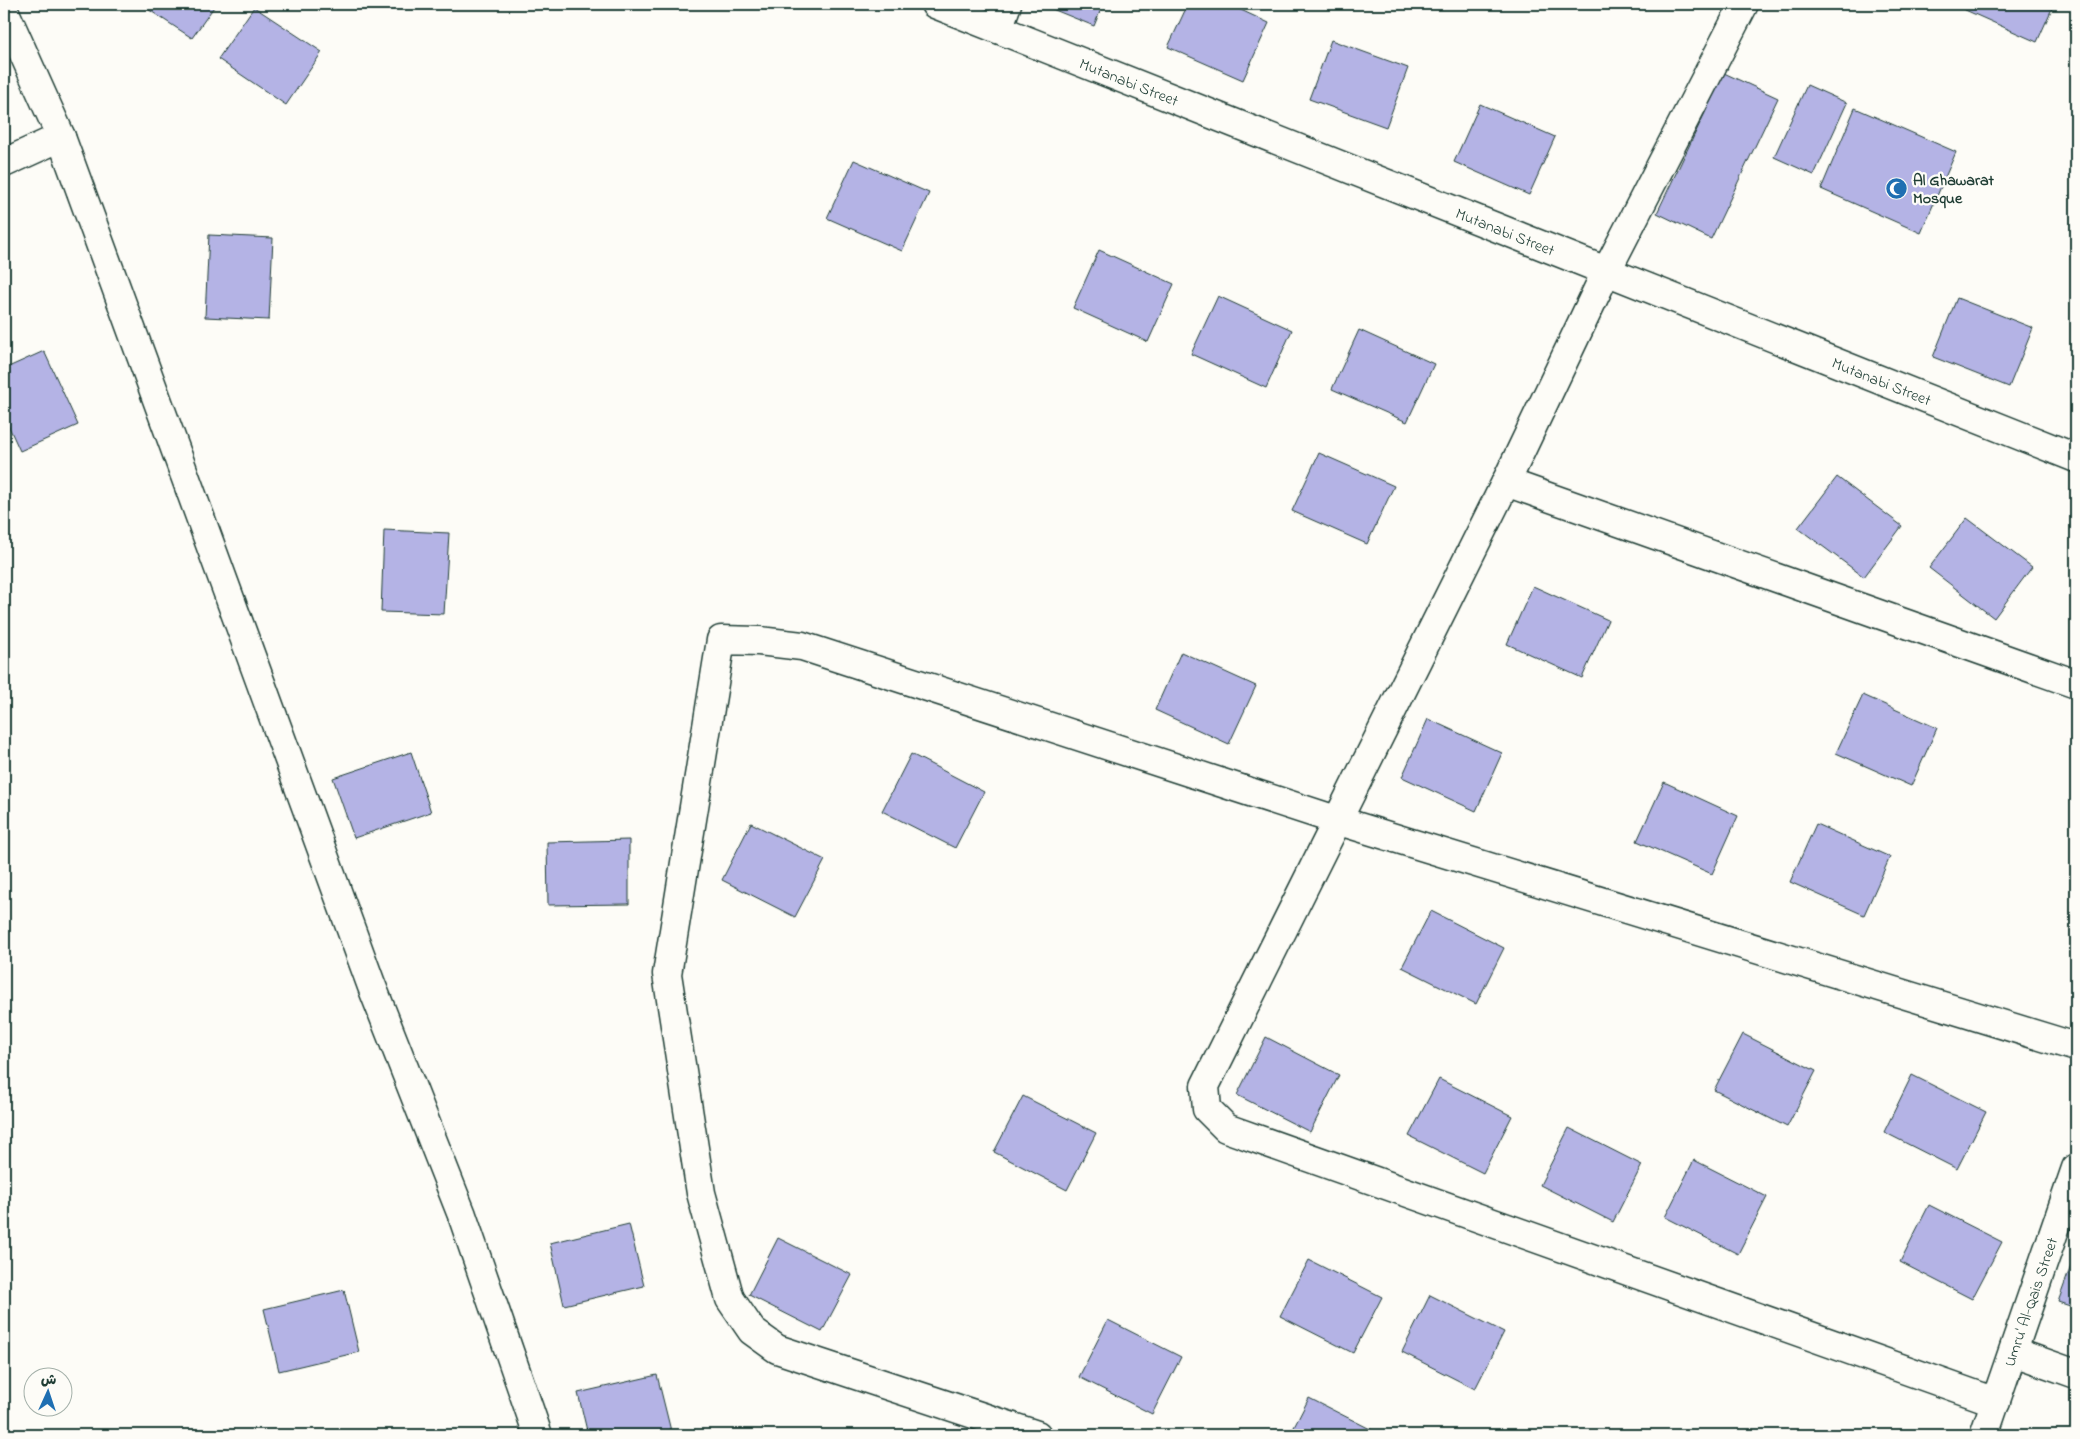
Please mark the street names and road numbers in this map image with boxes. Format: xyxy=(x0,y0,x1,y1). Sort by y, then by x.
street label: Mutanabi Street xyxy=(1075,53,1182,114)
street label: Mutanabi Street xyxy=(1451,202,1559,264)
street label: Mutanabi Street xyxy=(1828,352,1935,413)
street label: Umru' Al-Qais Street xyxy=(1998,1234,2065,1370)

